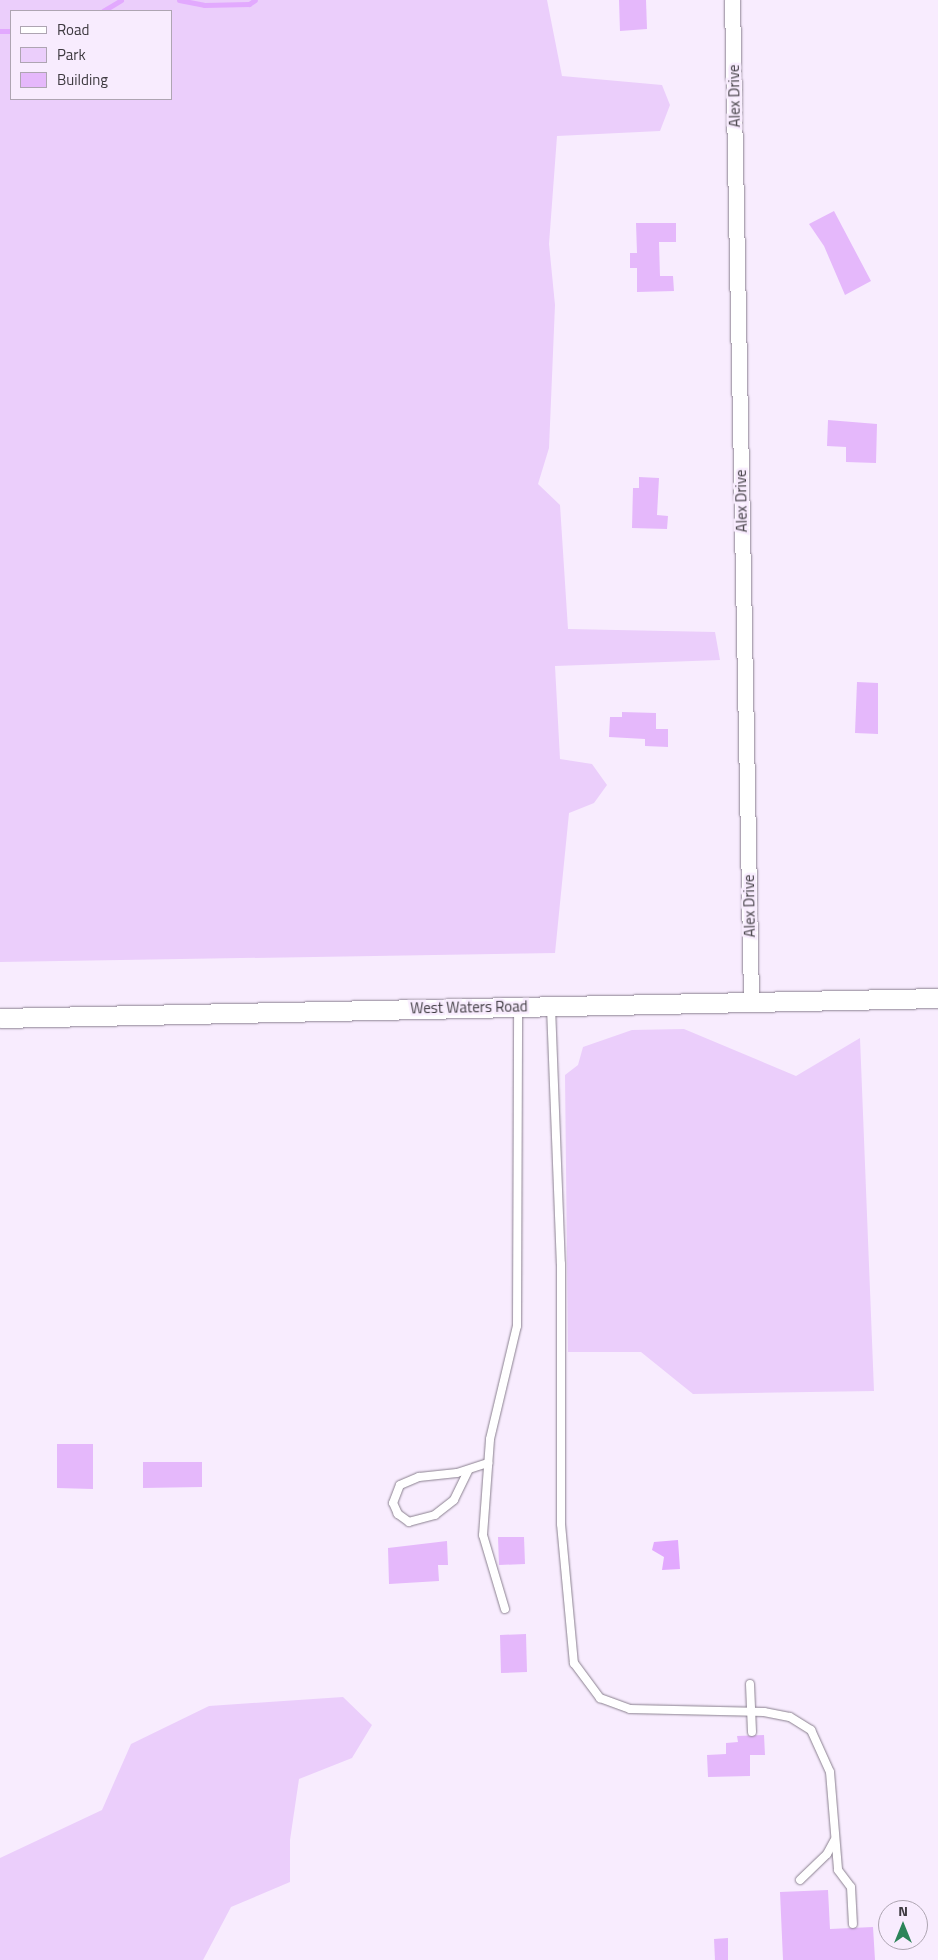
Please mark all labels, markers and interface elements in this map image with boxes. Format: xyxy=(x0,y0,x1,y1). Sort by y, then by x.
legend xyxy=(10,10,172,100)
text: Road xyxy=(57,18,89,41)
text: Park xyxy=(57,43,86,66)
street label: Alex Drive xyxy=(724,64,744,128)
text: Building xyxy=(57,68,108,91)
street label: Alex Drive xyxy=(731,469,751,533)
street label: Alex Drive xyxy=(739,874,759,938)
street label: West Waters Road xyxy=(410,997,528,1017)
north arrow xyxy=(878,1900,928,1950)
text: N xyxy=(898,1900,908,1921)

